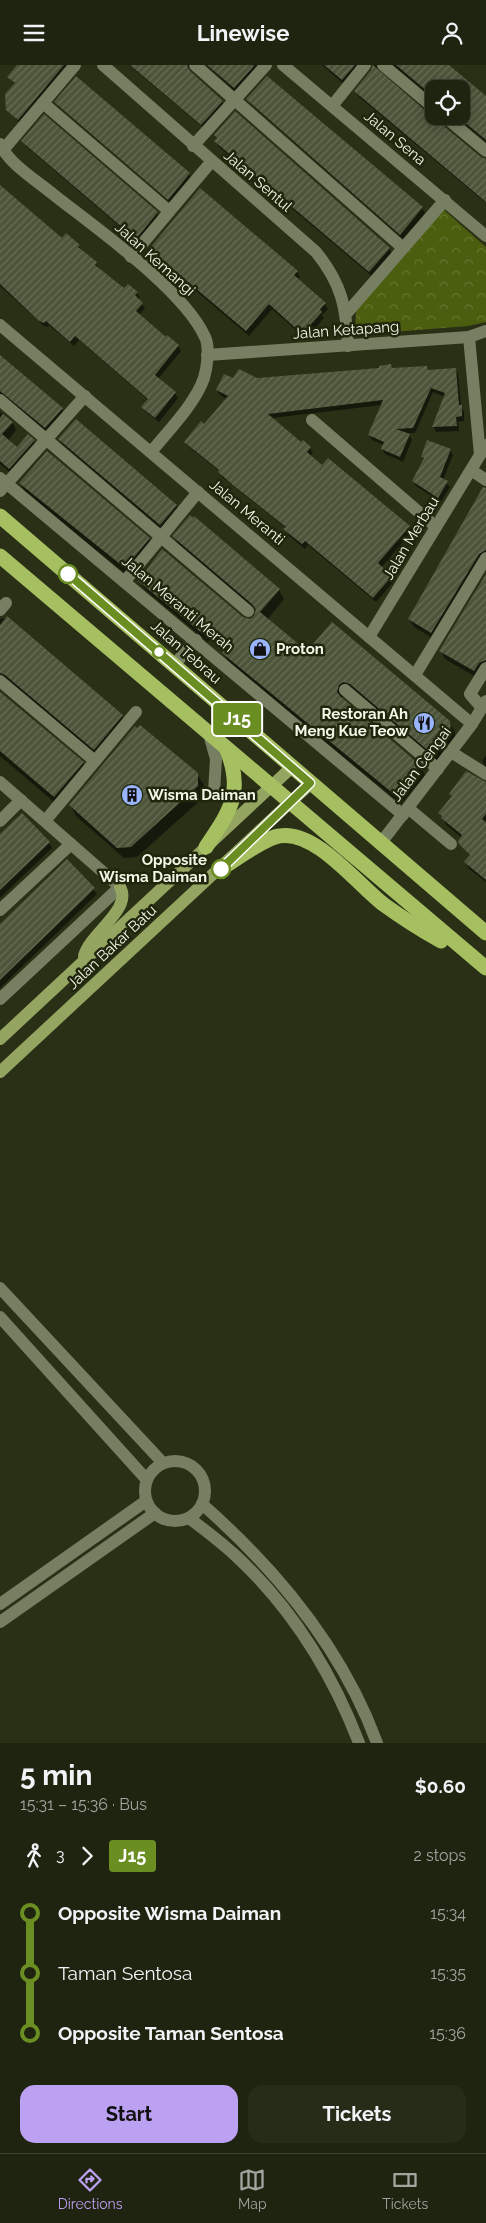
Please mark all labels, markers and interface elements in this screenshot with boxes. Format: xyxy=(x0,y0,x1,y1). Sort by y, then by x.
icon: menu xyxy=(20,19,48,47)
icon: person xyxy=(438,19,466,47)
text: Linewise xyxy=(197,20,289,46)
map controls xyxy=(425,80,470,125)
button: locate xyxy=(425,80,470,125)
street label: Jalan Sena xyxy=(361,107,429,169)
street label: Jalan Sentul xyxy=(220,146,297,216)
street label: Jalan Kemangi xyxy=(111,218,199,300)
street label: Jalan Ketapang xyxy=(292,317,400,343)
street label: Jalan Meranti xyxy=(206,475,288,549)
street label: Jalan Merbau xyxy=(379,493,443,583)
street label: Jalan Meranti Merah xyxy=(119,552,237,656)
unlabelled marker xyxy=(58,564,78,584)
street label: Jalan Tebrau xyxy=(147,617,225,688)
shop icon: Proton xyxy=(248,637,272,661)
place label: Proton xyxy=(276,640,324,658)
unlabelled marker xyxy=(152,645,166,659)
line badge: J15 xyxy=(208,703,266,735)
place label: Restoran Ah Meng Kue Teow xyxy=(295,705,408,740)
text: J15 xyxy=(223,708,251,729)
restaurant icon: Restoran Ah Meng Kue Teow xyxy=(412,711,436,735)
street label: Jalan Cengai xyxy=(387,723,455,805)
building icon: Wisma Daiman xyxy=(120,783,144,807)
place label: Wisma Daiman xyxy=(148,786,256,804)
place label: Opposite Wisma Daiman xyxy=(99,851,207,886)
marker: Opposite Wisma Daiman xyxy=(211,859,231,879)
street label: Jalan Bakar Batu xyxy=(64,901,160,993)
text: 5 min xyxy=(20,1759,92,1792)
text: $0.60 xyxy=(415,1775,466,1797)
text: 15:31 – 15:36 · Bus xyxy=(20,1795,147,1814)
icon: walk xyxy=(20,1842,48,1870)
icon: forward xyxy=(73,1842,101,1870)
text: J15 xyxy=(119,1845,146,1866)
text: 3 xyxy=(56,1846,65,1865)
text: 2 stops xyxy=(414,1846,466,1865)
text: Opposite Wisma Daiman xyxy=(58,1902,281,1924)
text: 15:34 xyxy=(430,1904,466,1923)
text: Taman Sentosa xyxy=(58,1962,192,1984)
text: 15:35 xyxy=(430,1964,466,1983)
text: Opposite Taman Sentosa xyxy=(58,2022,284,2044)
text: 15:36 xyxy=(429,2024,466,2043)
button: Start xyxy=(20,2085,238,2143)
button: Tickets xyxy=(248,2085,466,2143)
tab: Directions xyxy=(58,2166,122,2212)
tab: Map xyxy=(238,2166,267,2212)
tab: Tickets xyxy=(382,2166,428,2212)

